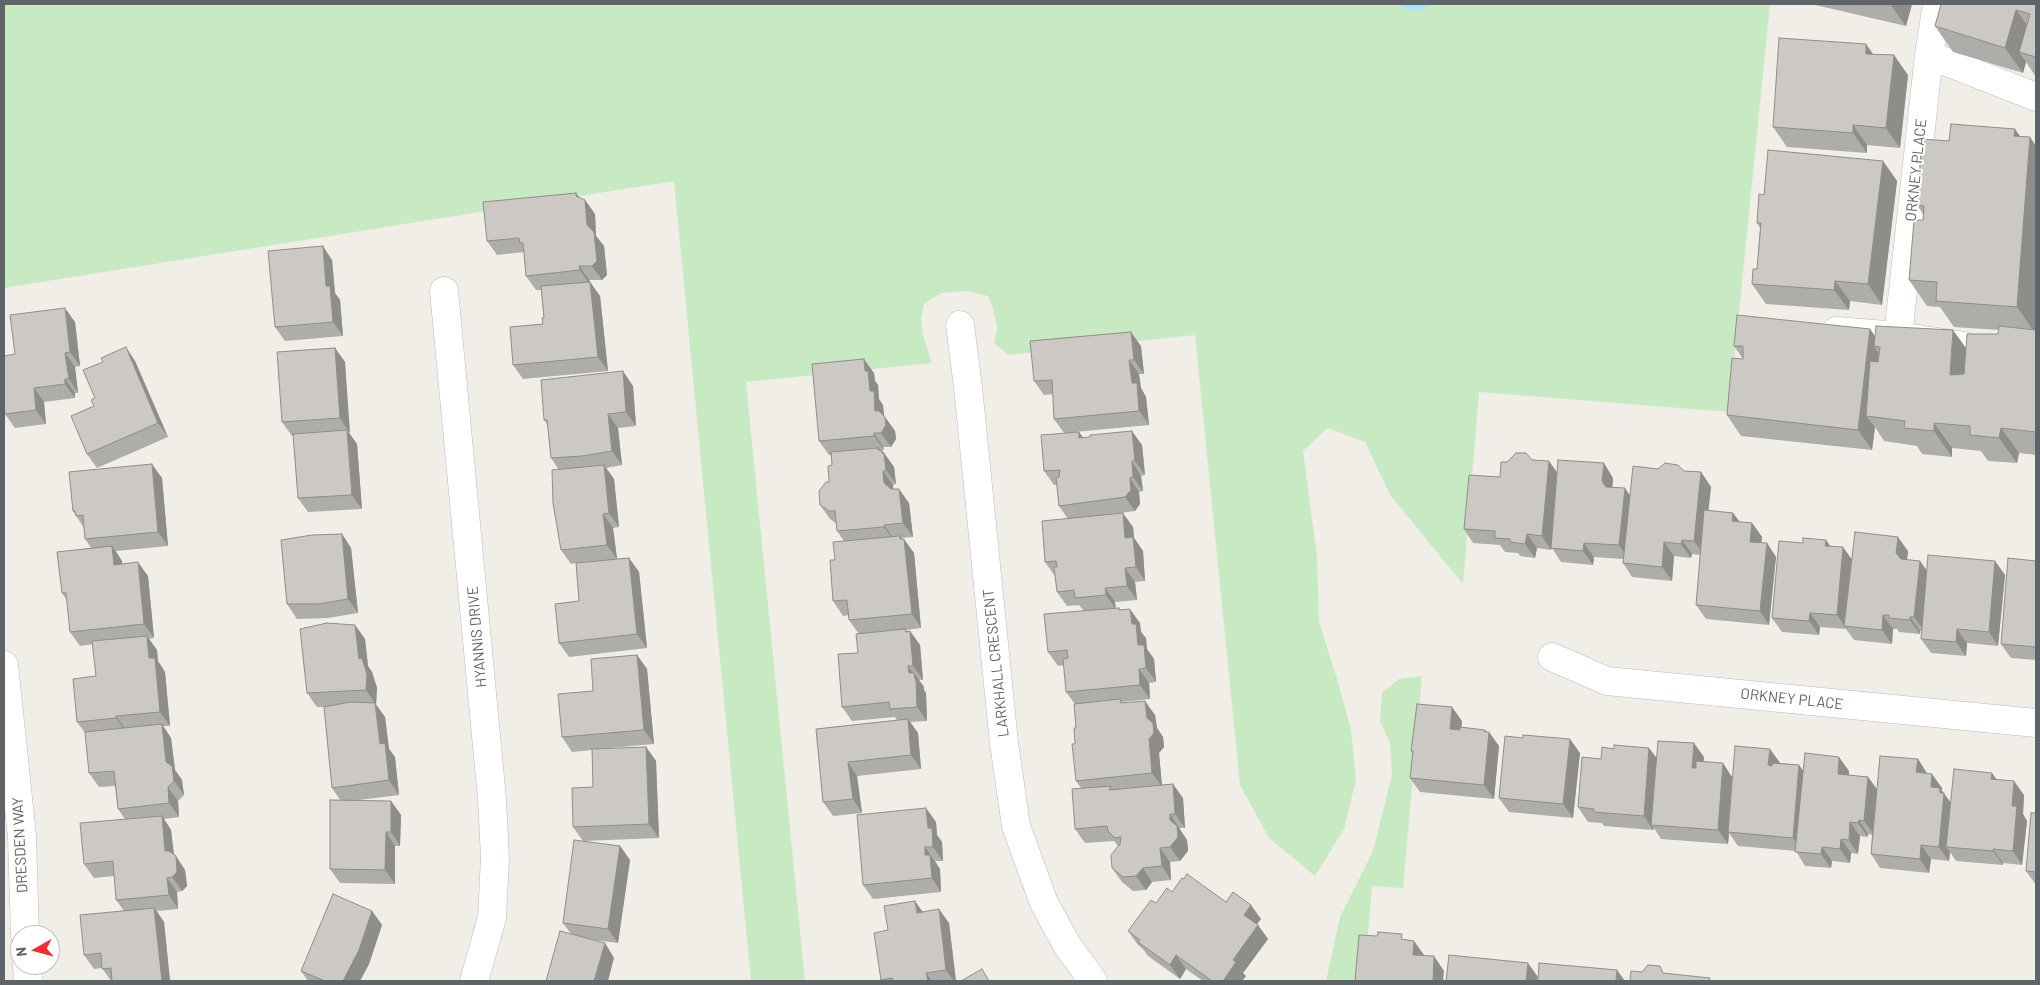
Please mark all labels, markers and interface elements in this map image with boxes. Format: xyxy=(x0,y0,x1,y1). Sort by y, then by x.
street label: ORKNEY PLACE xyxy=(1902,118,1930,222)
street label: HYANNIS DRIVE xyxy=(464,585,490,689)
street label: LARKHALL CRESCENT xyxy=(979,588,1013,738)
street label: ORKNEY PLACE xyxy=(1740,685,1844,713)
street label: DRESDEN WAY xyxy=(8,797,32,893)
north arrow xyxy=(10,925,60,975)
text: N xyxy=(12,946,30,957)

